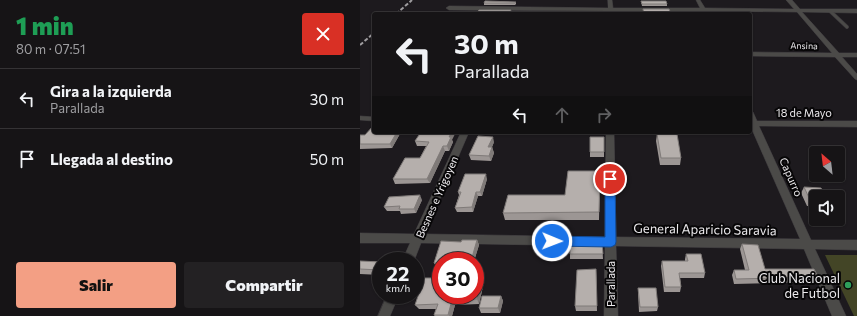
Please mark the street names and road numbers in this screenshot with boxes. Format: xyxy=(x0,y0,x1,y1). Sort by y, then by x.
street label: Ansina xyxy=(790,40,818,51)
street label: 18 de Mayo xyxy=(776,106,832,119)
street label: Besnes e Yrigoyen xyxy=(413,154,460,240)
street label: Capurro xyxy=(777,155,806,199)
street label: General Aparicio Saravia xyxy=(633,220,777,238)
street label: Parallada xyxy=(604,261,617,307)

